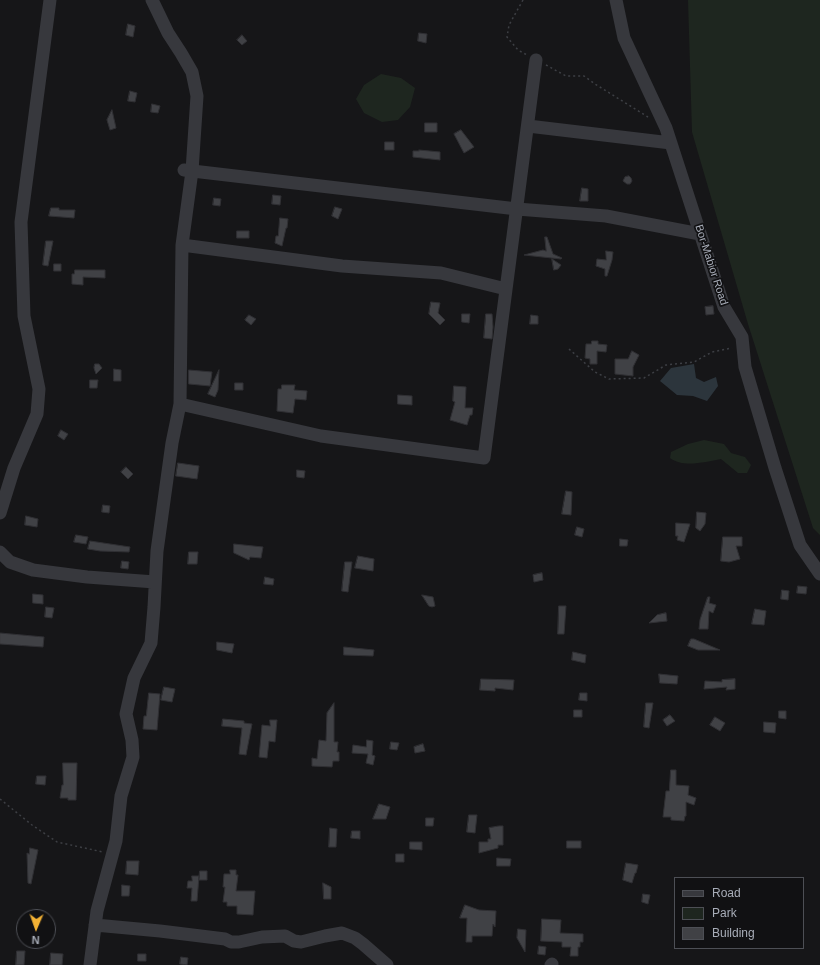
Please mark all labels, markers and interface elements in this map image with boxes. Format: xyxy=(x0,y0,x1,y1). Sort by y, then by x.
street label: Bor-Mabior Road xyxy=(692,223,730,307)
legend xyxy=(674,877,804,949)
text: Road xyxy=(712,886,741,900)
text: Park xyxy=(712,906,737,920)
north arrow xyxy=(16,909,56,949)
text: Building xyxy=(712,926,755,940)
text: N xyxy=(31,934,40,946)

